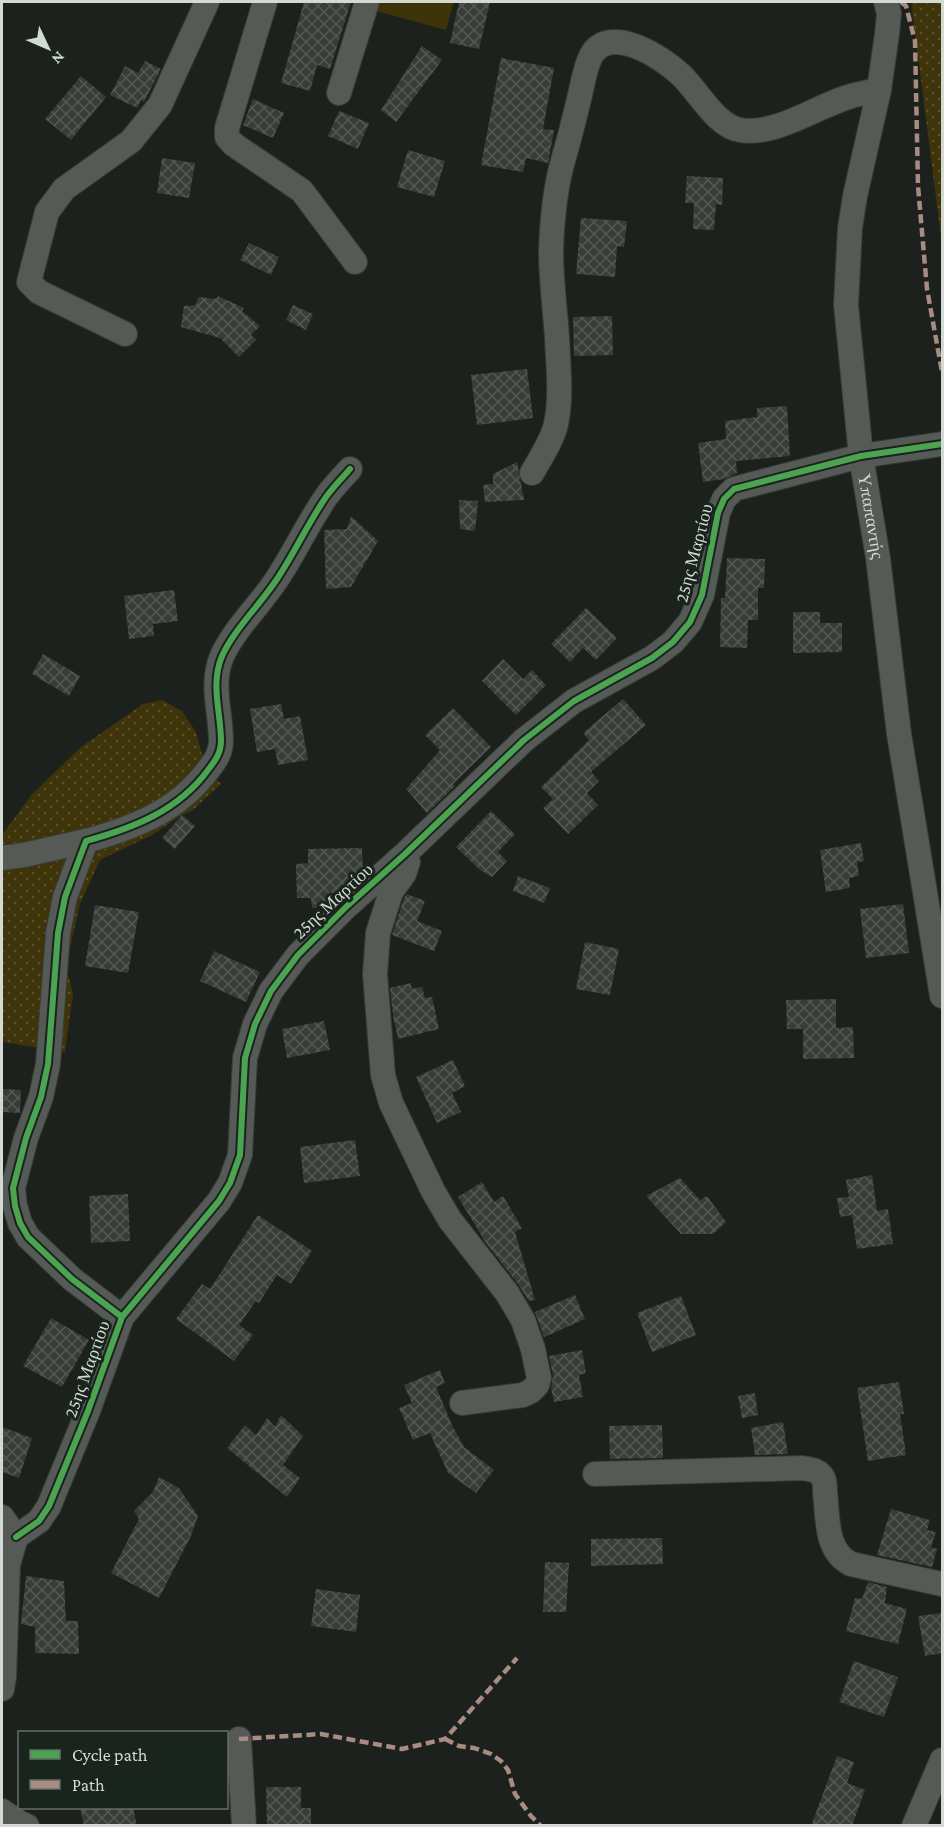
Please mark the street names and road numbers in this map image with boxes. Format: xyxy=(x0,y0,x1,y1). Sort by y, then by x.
street label: Υπαπαντής xyxy=(854,472,888,560)
street label: 25ης Μαρτίου xyxy=(671,501,717,605)
street label: 25ης Μαρτίου xyxy=(289,859,377,943)
street label: 25ης Μαρτίου xyxy=(60,1318,114,1420)

